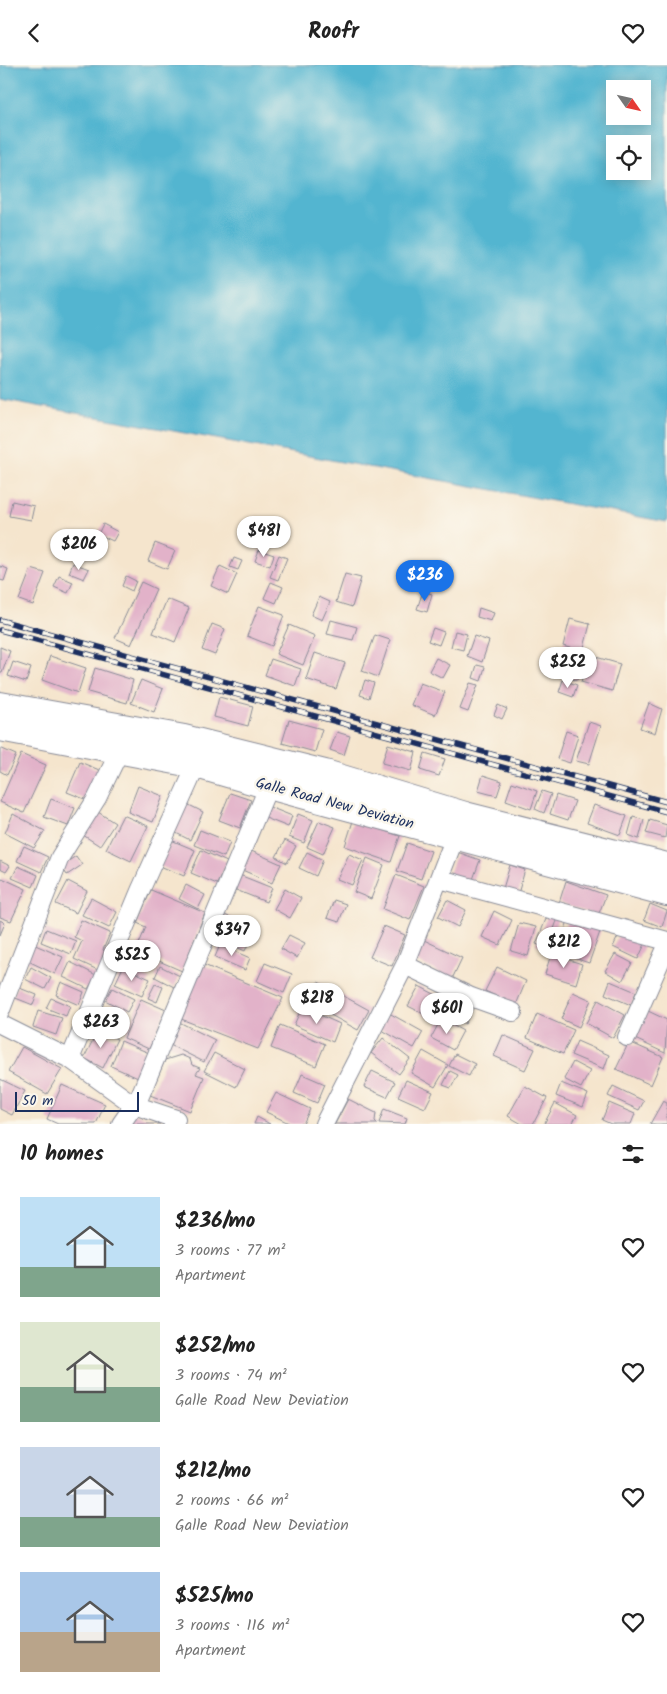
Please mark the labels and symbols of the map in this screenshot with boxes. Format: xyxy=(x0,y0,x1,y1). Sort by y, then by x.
north arrow xyxy=(606,80,651,125)
pin: $481 xyxy=(234,515,294,558)
pin: $206 xyxy=(49,529,109,571)
pin: $236 xyxy=(395,559,455,602)
pin: $252 xyxy=(538,647,598,689)
street label: Galle Road New Deviation xyxy=(253,771,417,837)
pin: $347 xyxy=(202,915,262,957)
pin: $212 xyxy=(534,927,594,969)
pin: $525 xyxy=(102,939,162,982)
pin: $218 xyxy=(287,983,347,1025)
pin: $601 xyxy=(417,993,477,1035)
pin: $263 xyxy=(71,1007,131,1049)
scale bar xyxy=(15,1089,139,1112)

